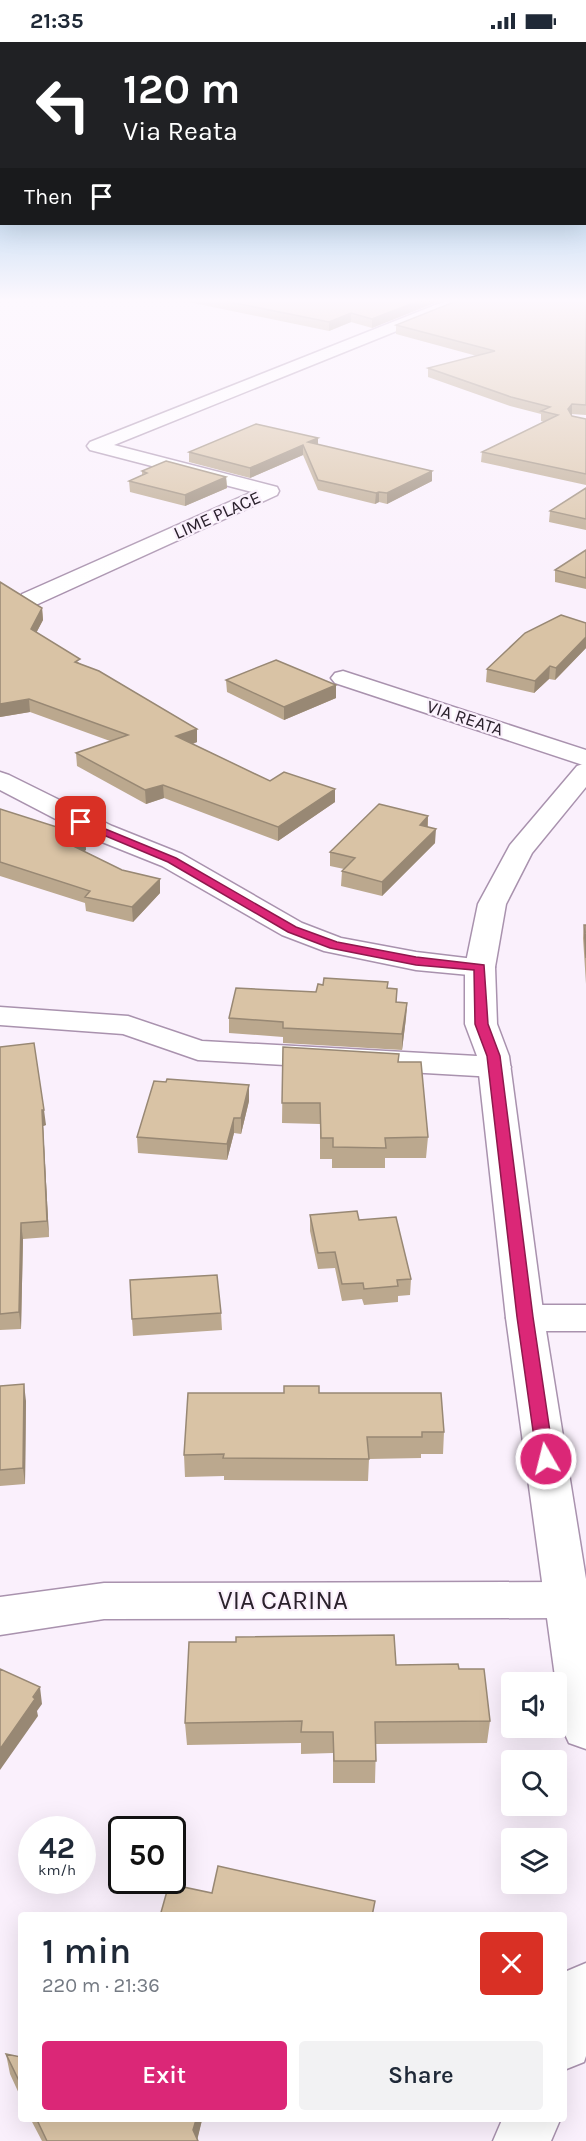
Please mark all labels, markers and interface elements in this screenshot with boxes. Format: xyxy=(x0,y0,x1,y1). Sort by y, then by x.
text: 21:35 xyxy=(30,8,84,34)
text: 120 m xyxy=(123,64,240,114)
icon: left xyxy=(24,66,102,144)
text: Via Reata xyxy=(123,115,238,147)
icon: arrive xyxy=(85,180,118,213)
text: Then xyxy=(24,184,73,210)
street label: LIME PLACE xyxy=(170,486,264,544)
street label: VIA REATA xyxy=(424,695,506,741)
pin xyxy=(55,796,106,847)
icon: arrive xyxy=(64,805,97,838)
position arrow xyxy=(514,1427,578,1491)
street label: VIA CARINA xyxy=(218,1585,348,1616)
map controls xyxy=(501,1672,567,1894)
button: sound xyxy=(501,1672,567,1738)
button: search xyxy=(501,1750,567,1816)
speed limit sign: 50 xyxy=(108,1816,186,1894)
button: layers xyxy=(501,1828,567,1894)
text: 42 xyxy=(39,1830,75,1866)
text: km/h xyxy=(38,1861,76,1879)
text: 1 min xyxy=(42,1930,131,1972)
button: close xyxy=(480,1932,543,1995)
text: 220 m · 21:36 xyxy=(42,1974,160,1997)
button: Exit xyxy=(42,2041,287,2110)
button: Share xyxy=(299,2041,543,2110)

